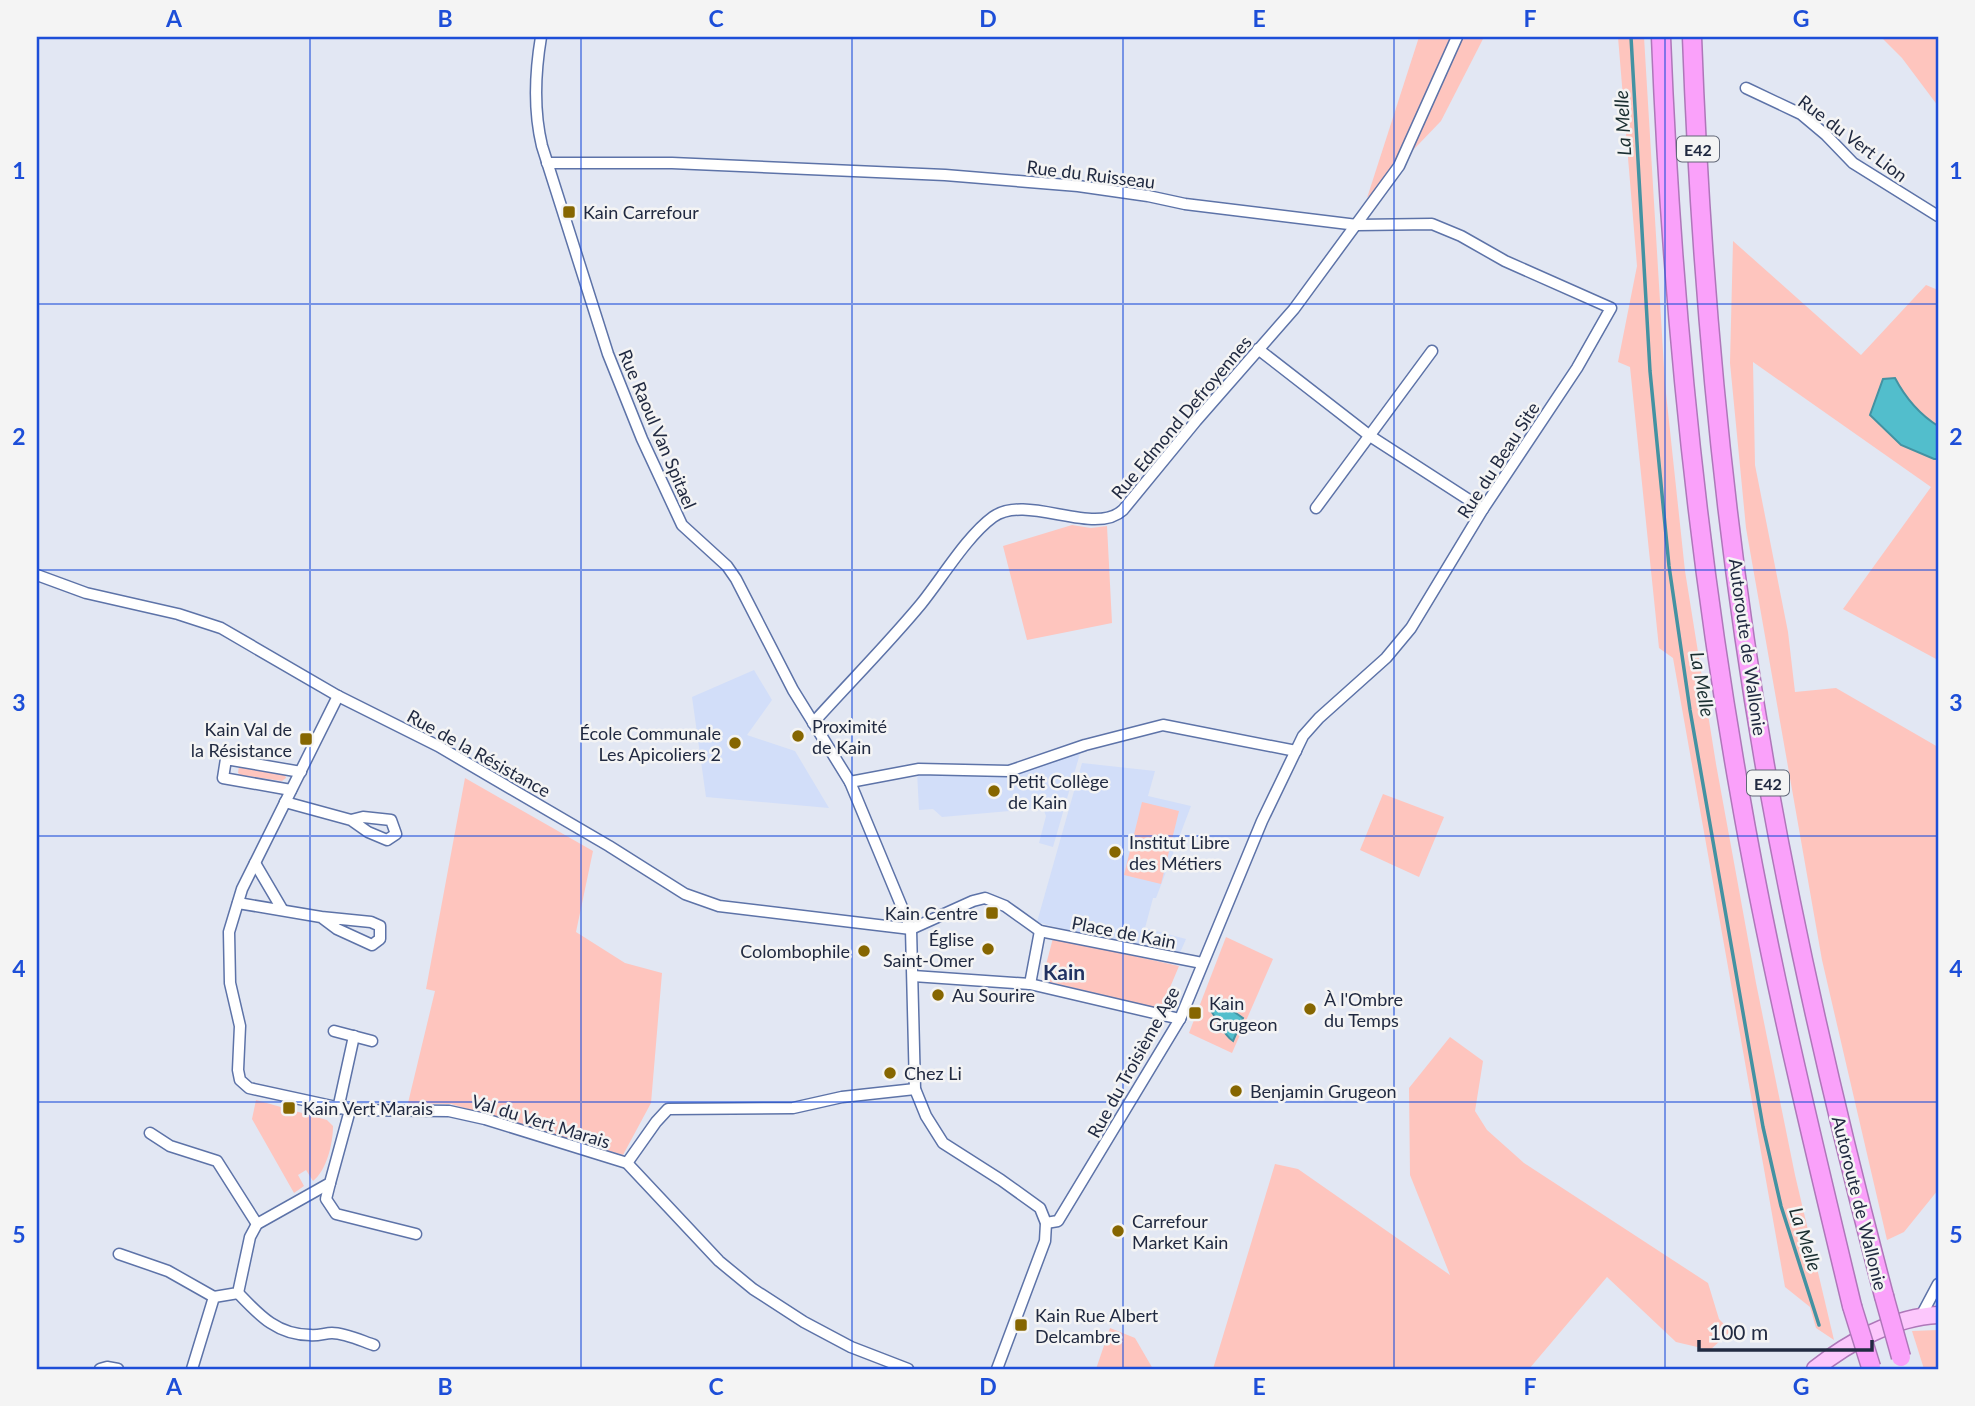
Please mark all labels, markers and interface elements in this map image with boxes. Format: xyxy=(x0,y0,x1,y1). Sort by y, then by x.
text: A xyxy=(165,4,183,32)
text: B xyxy=(437,4,453,32)
text: C xyxy=(708,4,724,32)
text: D xyxy=(979,4,997,32)
text: E xyxy=(1252,4,1266,32)
text: F xyxy=(1523,4,1537,32)
text: G xyxy=(1793,4,1809,32)
water label: La Melle xyxy=(1609,90,1635,156)
street label: Rue du Vert Lion xyxy=(1794,90,1912,186)
road number: E42 xyxy=(1677,136,1719,162)
street label: Rue du Ruisseau xyxy=(1026,155,1156,193)
text: 1 xyxy=(12,156,26,184)
text: 1 xyxy=(1949,156,1963,184)
place label: Kain Carrefour xyxy=(583,201,699,223)
marker: Kain Carrefour xyxy=(561,204,577,220)
street label: Rue Edmond Defroyennes xyxy=(1106,331,1256,503)
street label: Rue Raoul Van Spitael xyxy=(614,346,702,512)
street label: Rue du Beau Site xyxy=(1452,398,1544,522)
text: 2 xyxy=(12,422,26,450)
text: 2 xyxy=(1949,422,1963,450)
street label: Autoroute de Wallonie xyxy=(1725,557,1771,737)
water label: La Melle xyxy=(1686,650,1720,718)
text: 3 xyxy=(12,688,26,716)
text: 3 xyxy=(1949,688,1963,716)
street label: Rue de la Résistance xyxy=(403,704,555,802)
place label: Proximité de Kain xyxy=(812,715,887,758)
place label: Kain Val de la Résistance xyxy=(191,718,292,761)
place label: École Communale Les Apicoliers 2 xyxy=(580,722,721,765)
marker: Proximité de Kain xyxy=(790,728,806,744)
marker: Kain Val de la Résistance xyxy=(298,731,314,747)
marker: École Communale Les Apicoliers 2 xyxy=(727,735,743,751)
place label: Petit Collège de Kain xyxy=(1008,770,1109,813)
road number: E42 xyxy=(1747,770,1789,796)
marker: Petit Collège de Kain xyxy=(986,783,1002,799)
place label: Institut Libre des Métiers xyxy=(1129,831,1230,874)
marker: Institut Libre des Métiers xyxy=(1107,844,1123,860)
place label: Kain Centre xyxy=(885,902,978,924)
marker: Kain Centre xyxy=(984,905,1000,921)
street label: Place de Kain xyxy=(1070,911,1178,953)
place label: Église Saint-Omer xyxy=(883,928,974,971)
place label: Colombophile xyxy=(740,940,850,962)
marker: Église Saint-Omer xyxy=(980,941,996,957)
marker: Colombophile xyxy=(856,943,872,959)
text: 4 xyxy=(12,954,26,982)
text: 4 xyxy=(1949,954,1963,982)
district label: Kain xyxy=(1043,959,1085,984)
street label: Rue du Troisième Age xyxy=(1082,983,1184,1141)
place label: Au Sourire xyxy=(952,984,1035,1006)
marker: Au Sourire xyxy=(930,987,946,1003)
place label: À l'Ombre du Temps xyxy=(1324,988,1403,1031)
place label: Kain Grugeon xyxy=(1209,992,1278,1035)
marker: À l'Ombre du Temps xyxy=(1302,1001,1318,1017)
marker: Kain Grugeon xyxy=(1187,1005,1203,1021)
place label: Chez Li xyxy=(904,1062,962,1084)
marker: Chez Li xyxy=(882,1065,898,1081)
place label: Benjamin Grugeon xyxy=(1250,1080,1397,1102)
marker: Benjamin Grugeon xyxy=(1228,1083,1244,1099)
street label: Val du Vert Marais xyxy=(469,1089,613,1153)
place label: Kain Vert Marais xyxy=(303,1097,433,1119)
marker: Kain Vert Marais xyxy=(281,1100,297,1116)
street label: Autoroute de Wallonie xyxy=(1828,1114,1892,1292)
water label: La Melle xyxy=(1785,1204,1827,1274)
place label: Carrefour Market Kain xyxy=(1132,1210,1228,1253)
text: 5 xyxy=(12,1220,26,1248)
text: 5 xyxy=(1949,1220,1963,1248)
marker: Carrefour Market Kain xyxy=(1110,1223,1126,1239)
place label: Kain Rue Albert Delcambre xyxy=(1035,1304,1159,1347)
scale bar xyxy=(1699,1308,1872,1352)
marker: Kain Rue Albert Delcambre xyxy=(1013,1317,1029,1333)
text: 100 m xyxy=(1709,1319,1768,1344)
text: A xyxy=(165,1372,183,1400)
text: B xyxy=(437,1372,453,1400)
text: C xyxy=(708,1372,724,1400)
text: D xyxy=(979,1372,997,1400)
text: E xyxy=(1252,1372,1266,1400)
text: F xyxy=(1523,1372,1537,1400)
text: G xyxy=(1793,1372,1809,1400)

